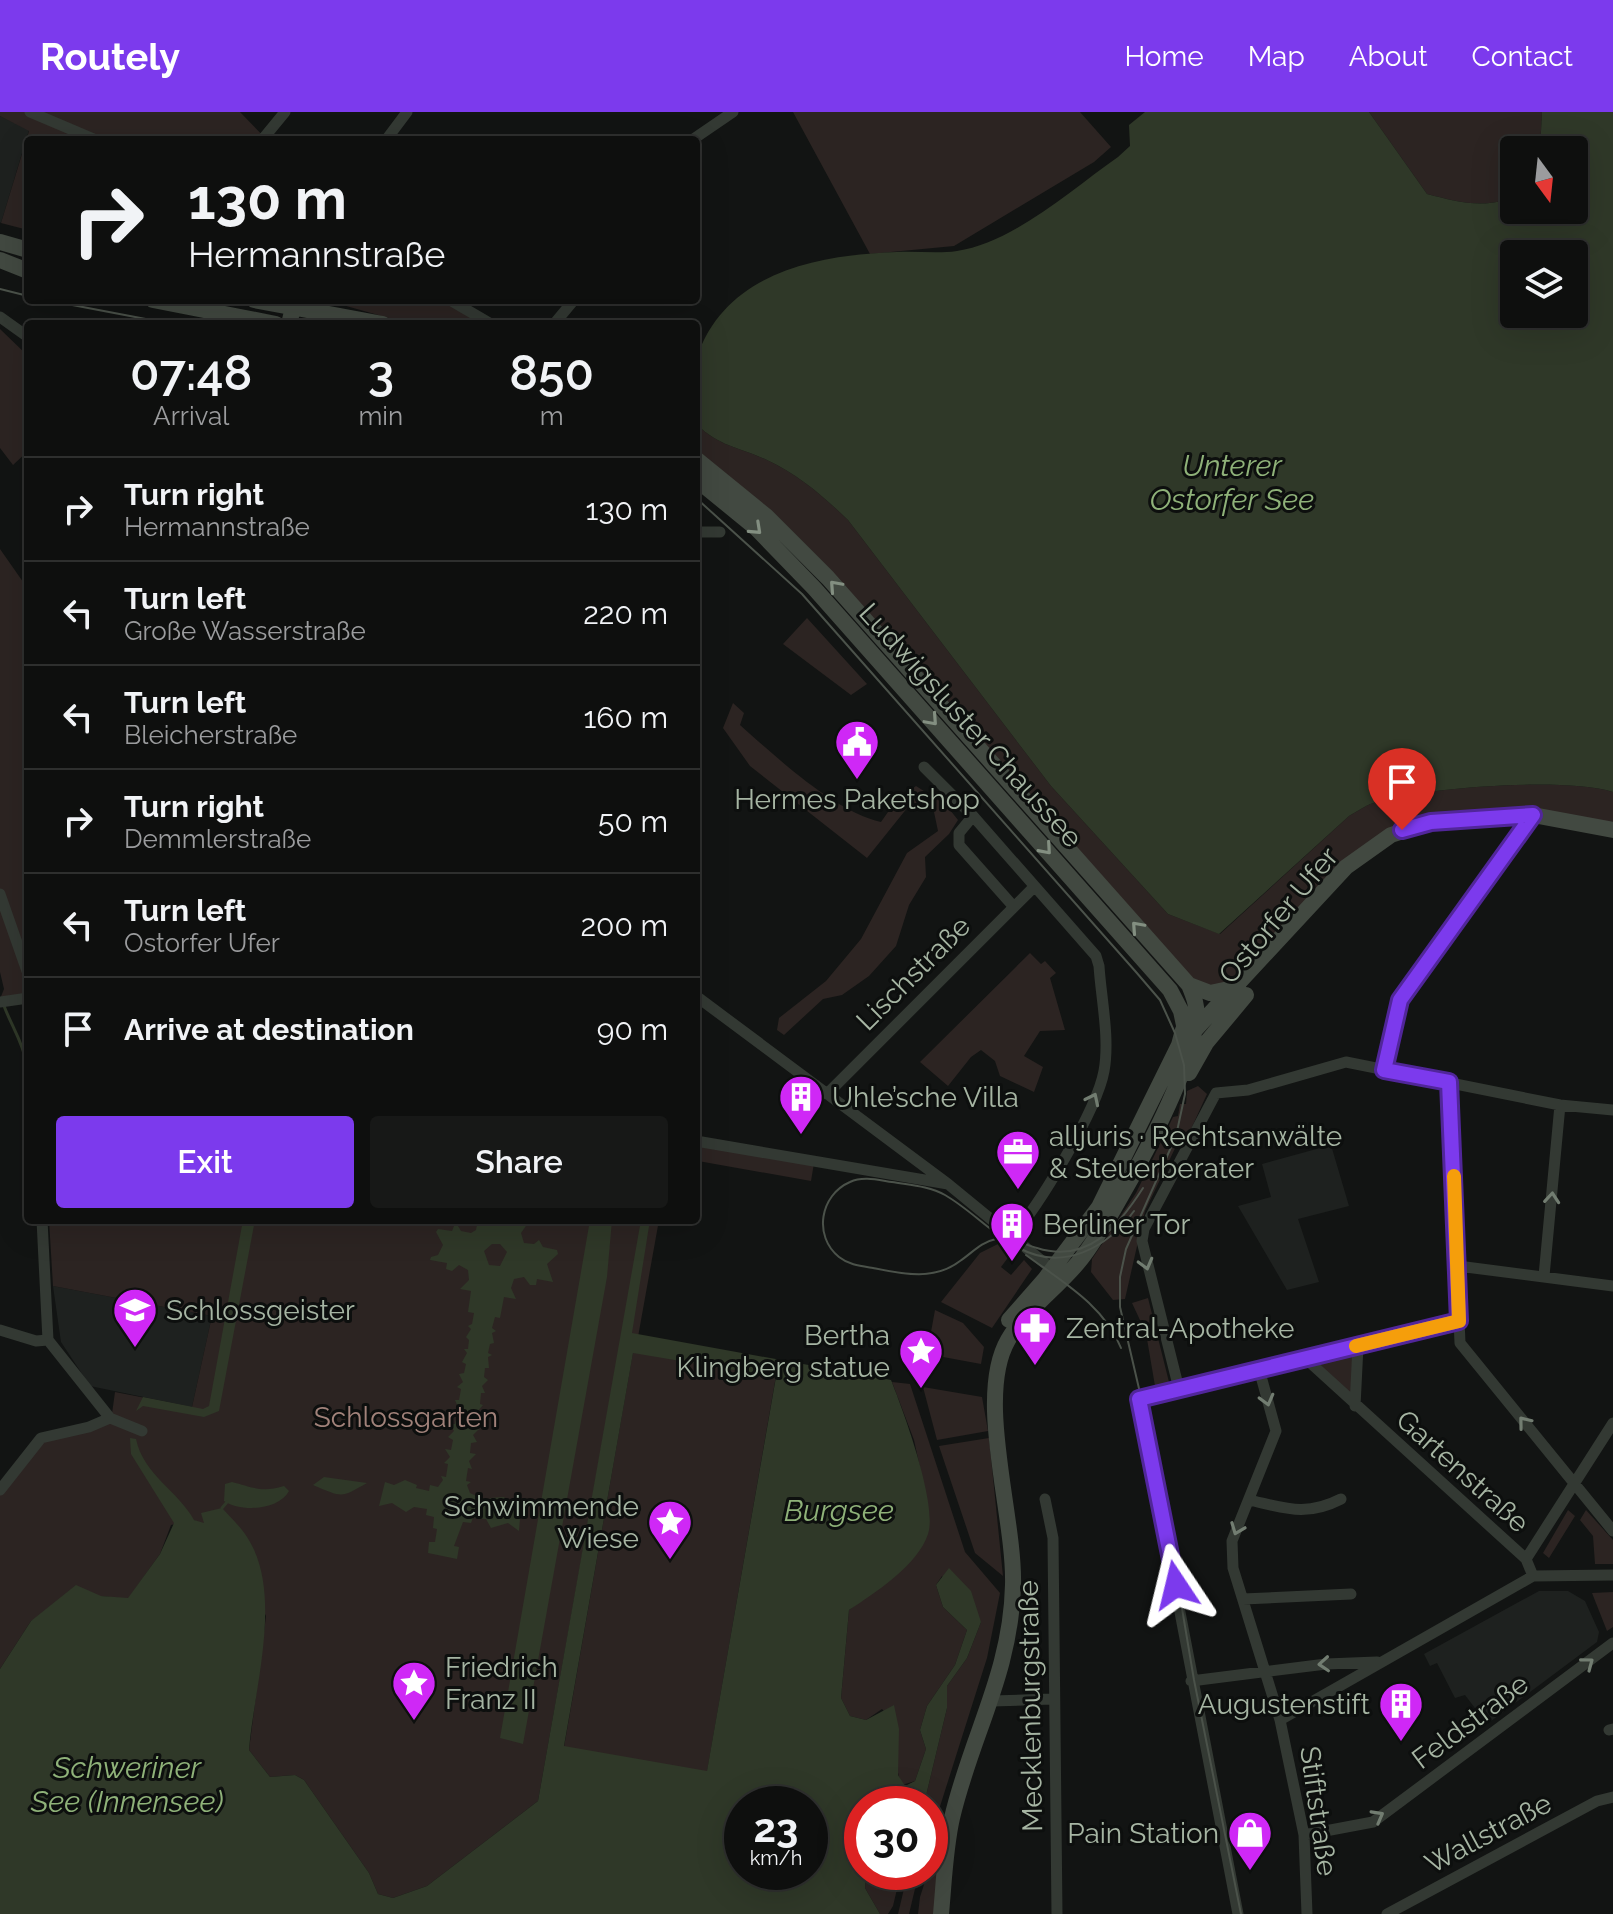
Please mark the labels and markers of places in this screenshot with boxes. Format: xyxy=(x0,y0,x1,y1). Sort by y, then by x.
public building icon: Hermes Paketshop xyxy=(833,718,881,781)
pin xyxy=(1368,748,1436,830)
place label: Hermes Paketshop xyxy=(734,783,980,816)
building icon: Uhle’sche Villa xyxy=(777,1073,825,1136)
place label: Uhle’sche Villa xyxy=(832,1081,1019,1114)
place label: alljuris · Rechtsanwälte & Steuerberater xyxy=(1049,1120,1342,1185)
office icon: alljuris · Rechtsanwälte & Steuerberater xyxy=(994,1128,1042,1191)
building icon: Berliner Tor xyxy=(988,1200,1036,1263)
place label: Berliner Tor xyxy=(1043,1208,1190,1241)
school or university icon: Schlossgeister xyxy=(111,1286,159,1349)
place label: Schlossgeister xyxy=(166,1294,355,1327)
pharmacy icon: Zentral-Apotheke xyxy=(1011,1304,1059,1367)
place label: Zentral-Apotheke xyxy=(1066,1312,1294,1345)
place label: Bertha Klingberg statue xyxy=(677,1319,890,1384)
place icon: Bertha Klingberg statue xyxy=(897,1327,945,1390)
place label: Schwimmende Wiese xyxy=(444,1490,639,1555)
place icon: Schwimmende Wiese xyxy=(646,1498,694,1561)
place label: Friedrich Franz II xyxy=(445,1651,558,1716)
place icon: Friedrich Franz II xyxy=(390,1659,438,1722)
building icon: Augustenstift xyxy=(1377,1680,1425,1743)
place label: Augustenstift xyxy=(1198,1688,1371,1721)
shop icon: Pain Station xyxy=(1226,1809,1274,1872)
place label: Pain Station xyxy=(1067,1817,1219,1850)

